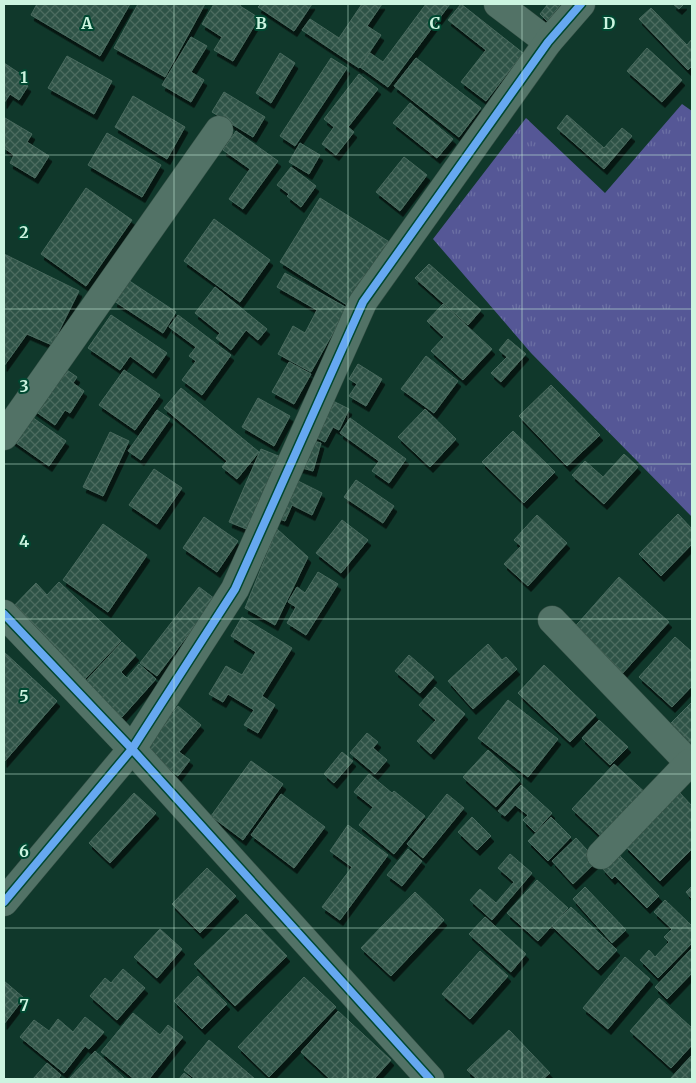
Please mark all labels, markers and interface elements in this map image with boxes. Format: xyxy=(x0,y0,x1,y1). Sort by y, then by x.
text: A xyxy=(80,13,93,33)
text: B xyxy=(255,13,267,33)
text: C xyxy=(430,13,440,33)
text: D xyxy=(603,13,615,33)
text: 1 xyxy=(20,67,28,87)
text: 2 xyxy=(19,222,29,242)
text: 3 xyxy=(19,376,29,396)
text: 4 xyxy=(19,531,29,551)
text: 5 xyxy=(19,686,29,706)
text: 6 xyxy=(19,841,29,861)
text: 7 xyxy=(19,995,29,1015)

